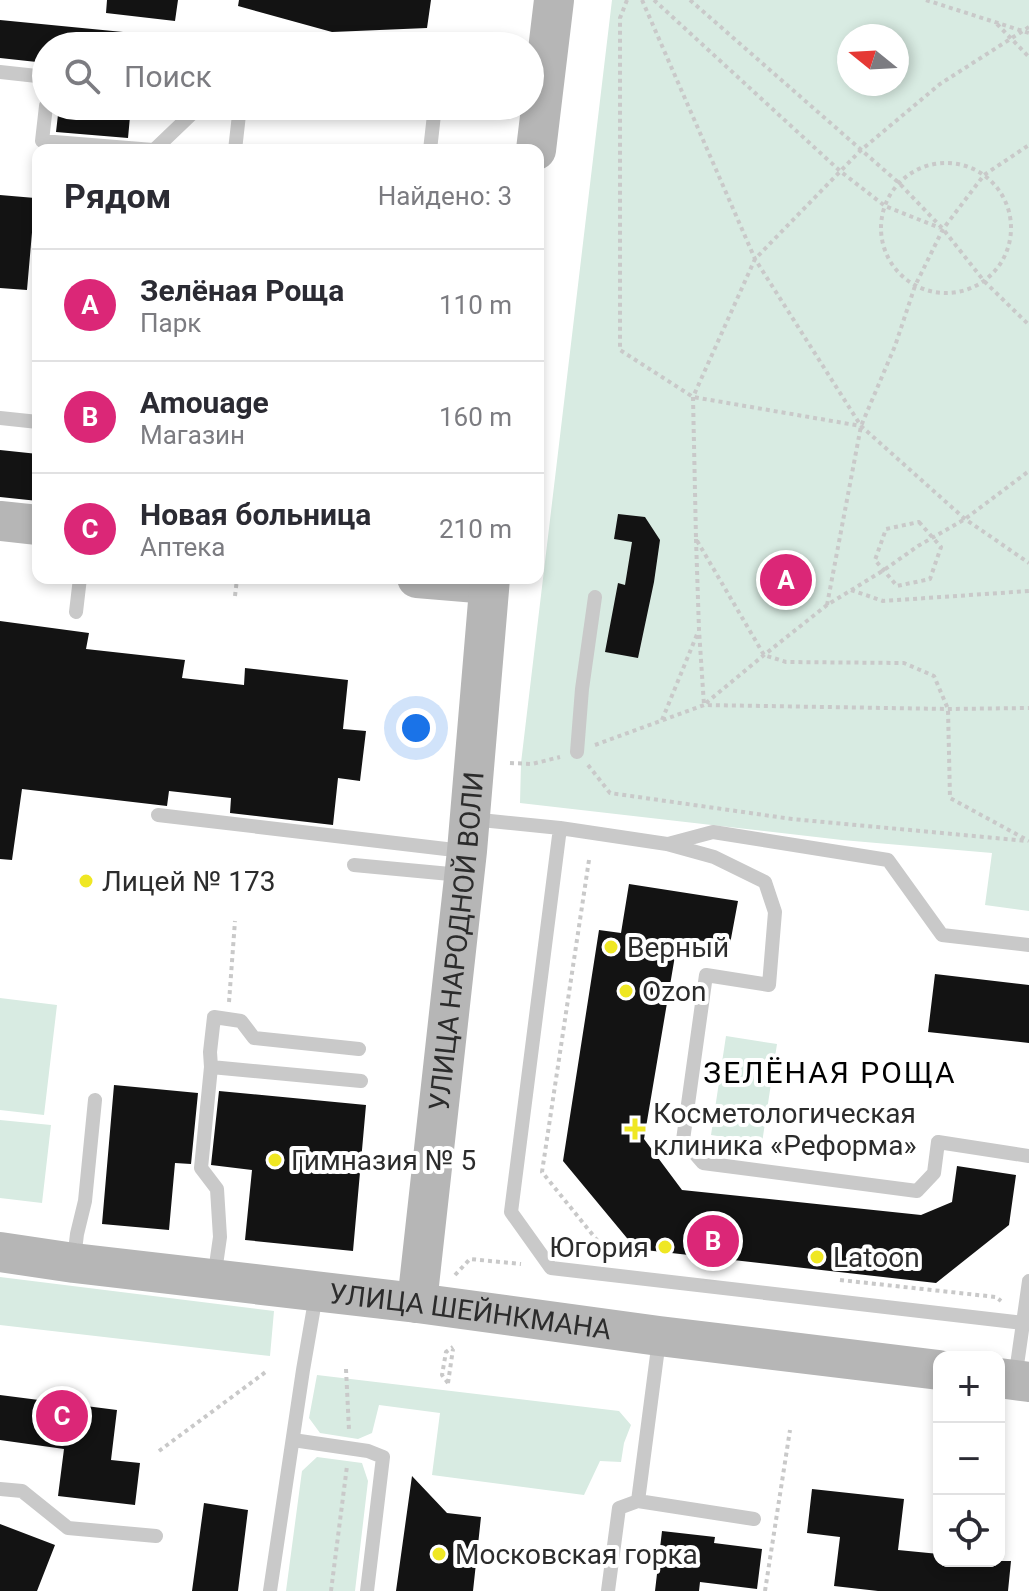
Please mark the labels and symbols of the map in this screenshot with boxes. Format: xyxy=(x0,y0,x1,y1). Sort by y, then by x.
north arrow xyxy=(837,24,909,96)
pin: A xyxy=(760,550,812,610)
your location xyxy=(396,708,436,748)
street label: УЛИЦА НАРОДНОЙ ВОЛИ xyxy=(422,770,490,1112)
place label: Лицей № 173 xyxy=(102,865,275,898)
marker: Лицей № 173 xyxy=(77,872,95,890)
place label: Верный xyxy=(627,931,729,964)
marker: Верный xyxy=(602,938,620,956)
place label: Ozon xyxy=(642,975,706,1008)
marker: Ozon xyxy=(617,982,635,1000)
district label: ЗЕЛЁНАЯ РОЩА xyxy=(703,1055,957,1090)
place label: Косметологическая клиника «Реформа» xyxy=(653,1097,917,1162)
marker: Косметологическая клиника «Реформа» xyxy=(624,1118,646,1140)
place label: Гимназия № 5 xyxy=(291,1144,476,1177)
marker: Гимназия № 5 xyxy=(266,1151,284,1169)
pin: B xyxy=(687,1211,739,1271)
place label: Югория xyxy=(549,1231,649,1264)
marker: Югория xyxy=(656,1238,674,1256)
place label: Latoon xyxy=(833,1241,920,1274)
marker: Latoon xyxy=(808,1248,826,1266)
street label: УЛИЦА ШЕЙНКМАНА xyxy=(327,1276,613,1346)
pin: C xyxy=(36,1386,88,1446)
place label: Московская горка xyxy=(455,1538,698,1571)
marker: Московская горка xyxy=(430,1545,448,1563)

